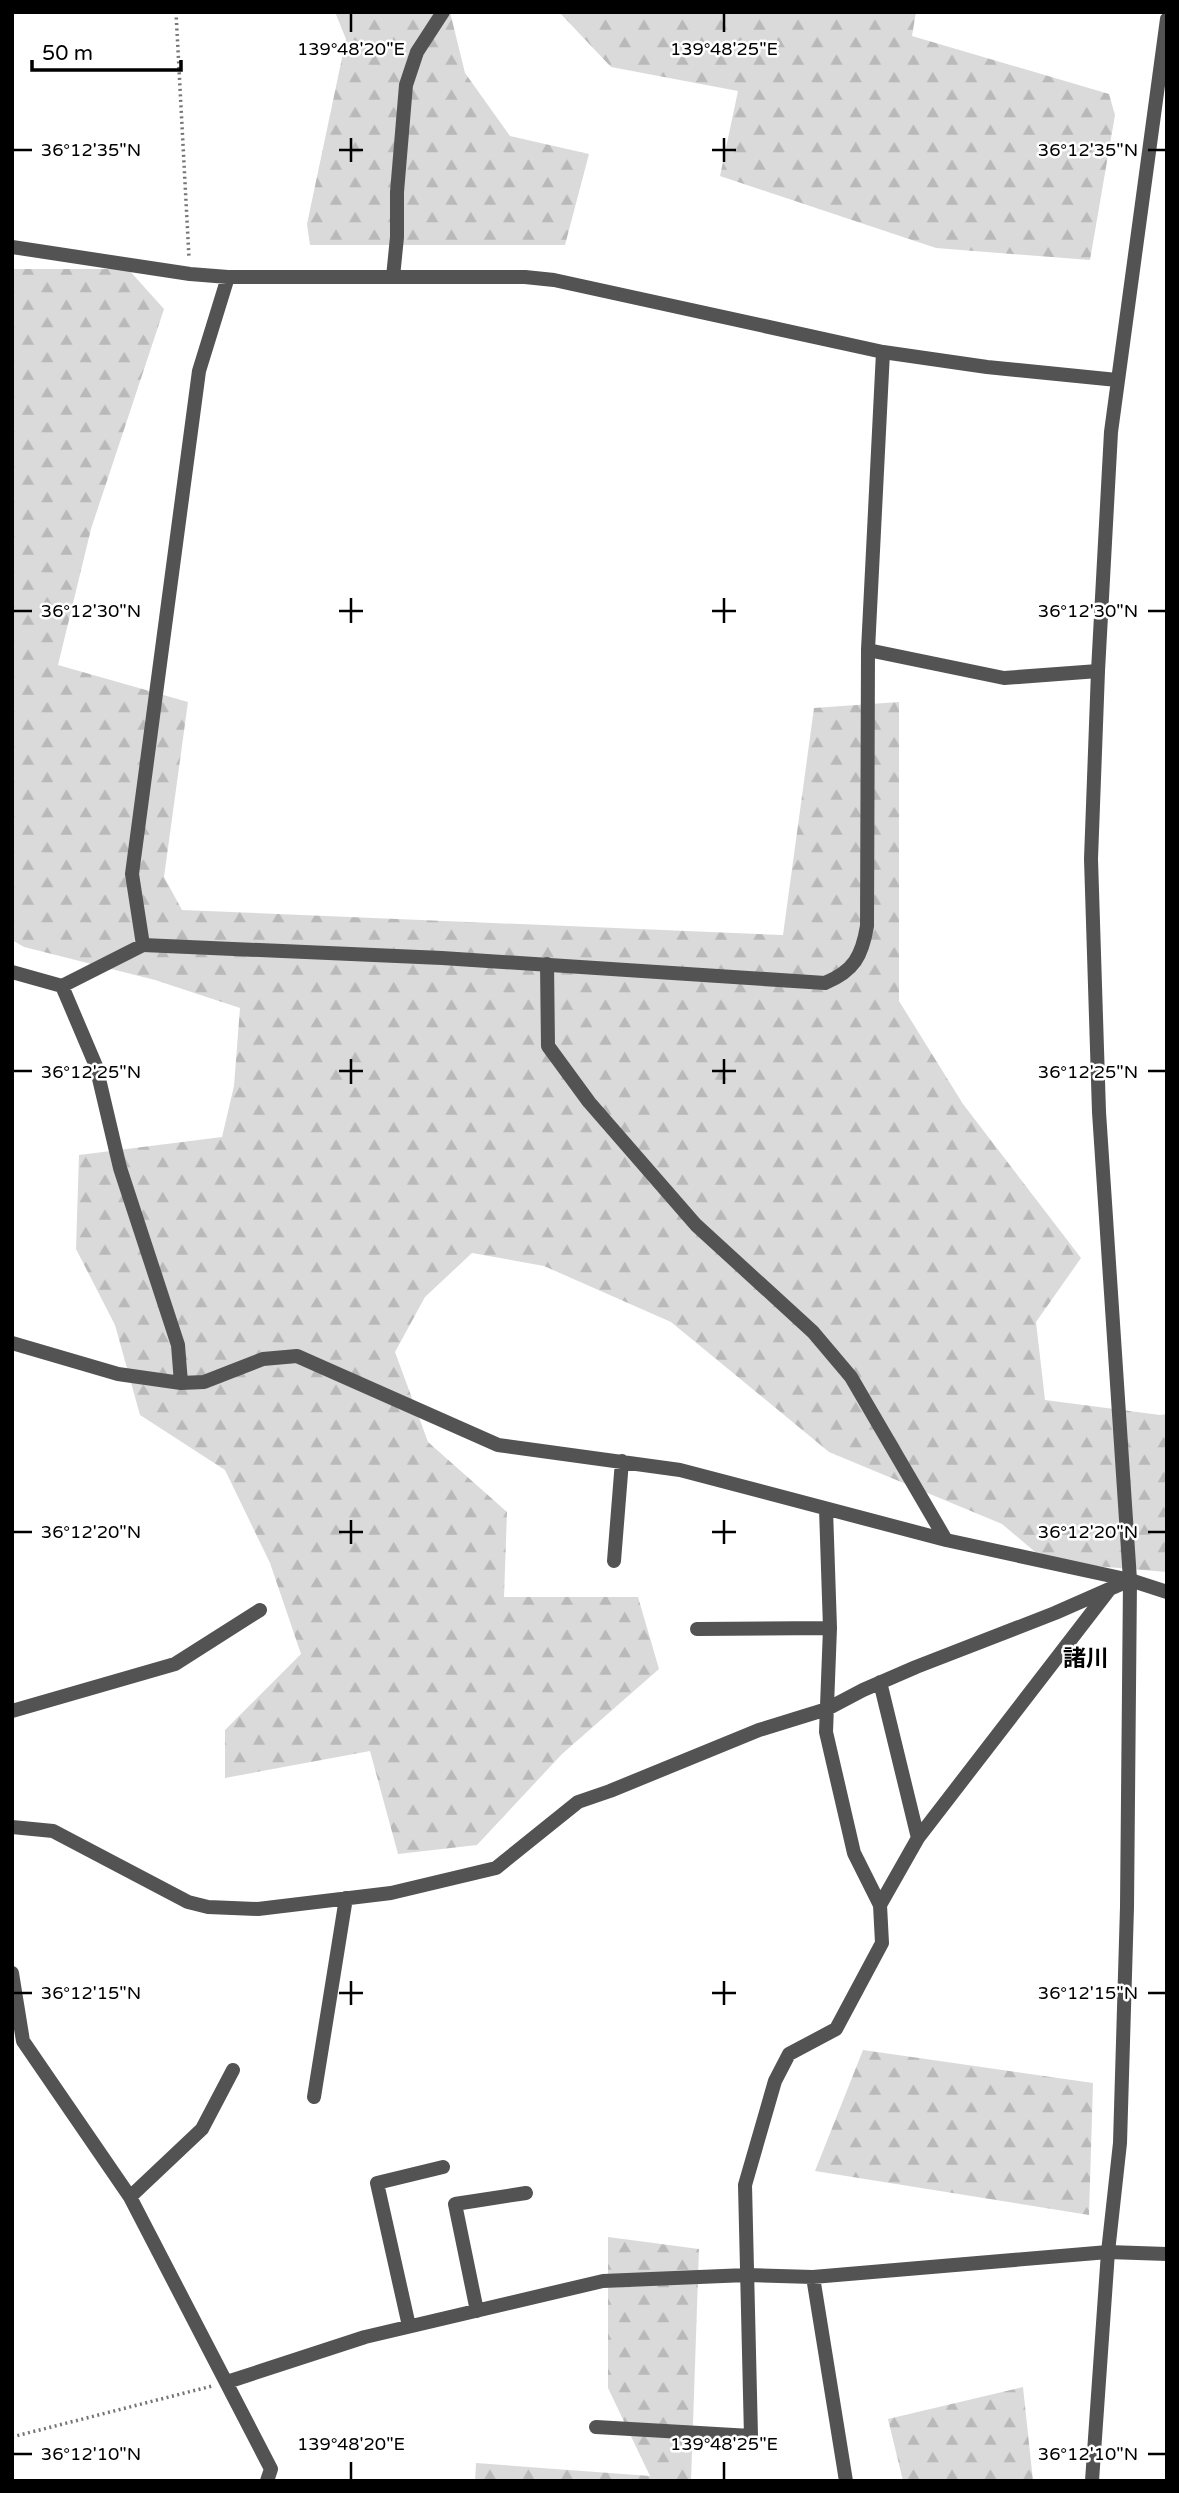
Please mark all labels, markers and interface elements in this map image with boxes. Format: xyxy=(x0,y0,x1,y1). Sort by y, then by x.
scale bar xyxy=(32,28,180,72)
text: 139°48'20"E xyxy=(297,38,405,60)
text: 139°48'25"E xyxy=(670,38,778,60)
text: 50 m xyxy=(42,41,93,66)
text: 36°12'35"N xyxy=(41,139,141,161)
text: 36°12'35"N xyxy=(1038,139,1138,161)
text: 36°12'30"N xyxy=(41,600,141,622)
text: 36°12'30"N xyxy=(1038,600,1138,622)
text: 36°12'25"N xyxy=(41,1061,141,1083)
text: 36°12'25"N xyxy=(1038,1061,1138,1083)
text: 36°12'20"N xyxy=(41,1521,141,1543)
text: 36°12'20"N xyxy=(1038,1521,1138,1543)
district label: 諸川 xyxy=(1063,1645,1109,1673)
text: 36°12'15"N xyxy=(41,1982,141,2004)
text: 36°12'15"N xyxy=(1038,1982,1138,2004)
text: 139°48'20"E xyxy=(297,2433,405,2455)
text: 139°48'25"E xyxy=(670,2433,778,2455)
text: 36°12'10"N xyxy=(41,2443,141,2465)
text: 36°12'10"N xyxy=(1038,2443,1138,2465)

